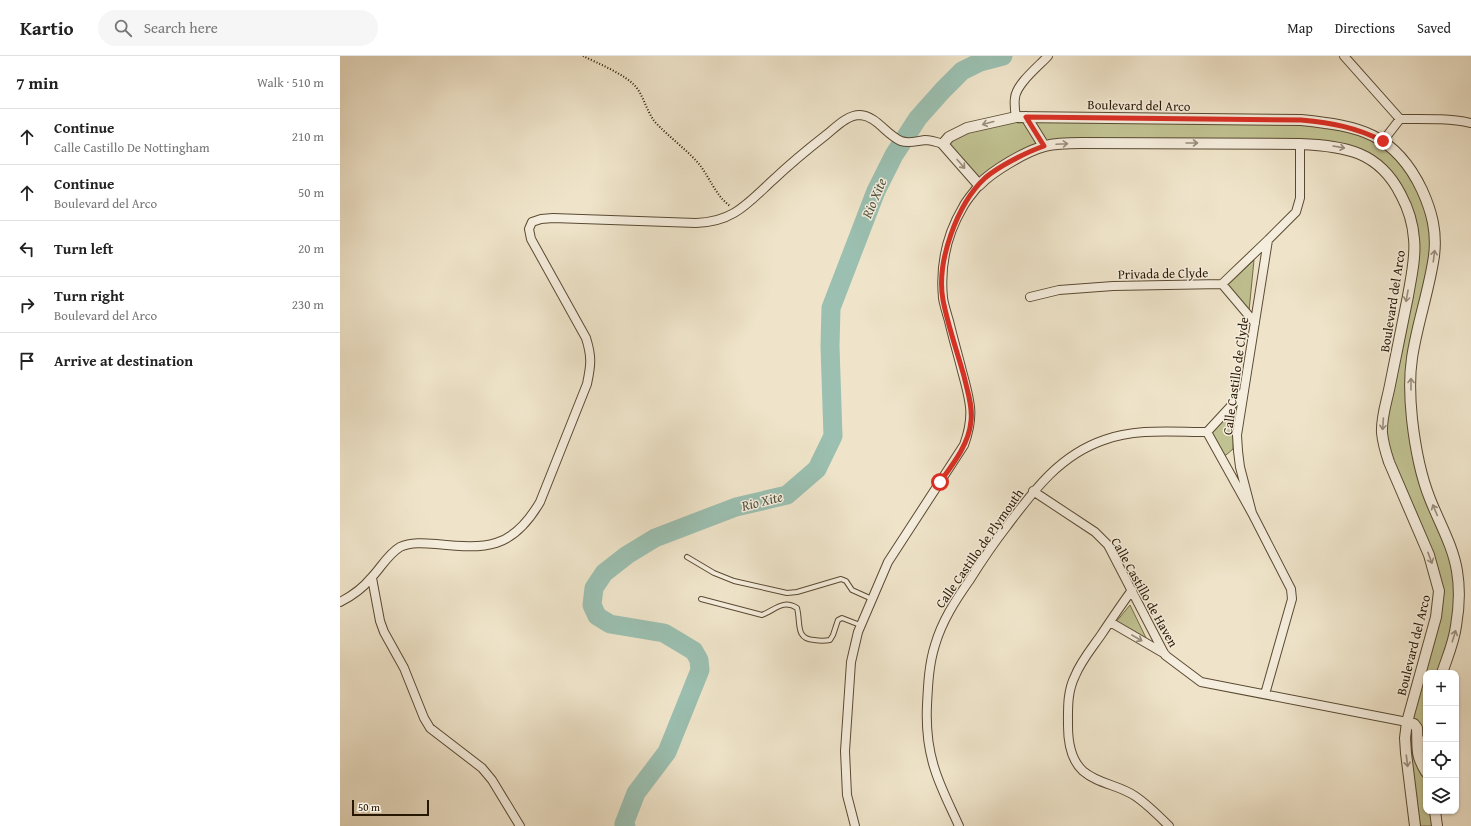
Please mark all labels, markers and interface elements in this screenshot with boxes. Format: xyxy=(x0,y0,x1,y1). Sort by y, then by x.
search box xyxy=(98,10,378,46)
text: Kartio xyxy=(20,14,74,42)
icon: search xyxy=(112,17,134,39)
text: Search here xyxy=(144,17,218,38)
text: Map xyxy=(1287,18,1313,38)
text: Directions xyxy=(1335,18,1395,38)
text: Saved xyxy=(1417,18,1451,38)
text: 7 min xyxy=(16,70,58,95)
text: Walk · 510 m xyxy=(257,73,324,92)
street label: Boulevard del Arco xyxy=(1087,95,1191,116)
text: Continue xyxy=(54,117,115,138)
one-way arrow xyxy=(982,120,995,127)
icon: ahead xyxy=(16,126,38,148)
text: 210 m xyxy=(292,127,324,146)
route end xyxy=(1374,132,1392,150)
text: Calle Castillo De Nottingham xyxy=(54,138,210,157)
one-way arrow xyxy=(1055,140,1068,147)
one-way arrow xyxy=(1185,140,1198,147)
one-way arrow xyxy=(1332,143,1345,151)
one-way arrow xyxy=(956,159,965,169)
text: Continue xyxy=(54,173,115,194)
water label: Rio Xite xyxy=(856,175,891,222)
icon: ahead xyxy=(16,182,38,204)
text: 50 m xyxy=(298,183,324,202)
text: Boulevard del Arco xyxy=(54,194,157,213)
icon: left xyxy=(16,238,38,260)
text: Turn left xyxy=(54,238,113,259)
text: 20 m xyxy=(298,239,324,258)
street label: Boulevard del Arco xyxy=(1375,248,1410,354)
one-way arrow xyxy=(1430,250,1437,263)
street label: Privada de Clyde xyxy=(1118,263,1208,284)
text: Turn right xyxy=(54,285,125,306)
one-way arrow xyxy=(1403,289,1411,302)
icon: right xyxy=(16,294,38,316)
text: 230 m xyxy=(292,295,324,314)
text: Boulevard del Arco xyxy=(54,306,157,325)
street label: Calle Castillo de Clyde xyxy=(1218,316,1253,436)
icon: arrive xyxy=(16,350,38,372)
text: Arrive at destination xyxy=(54,350,193,371)
one-way arrow xyxy=(1407,378,1415,391)
one-way arrow xyxy=(1379,417,1386,430)
route start xyxy=(931,473,949,491)
street label: Calle Castillo de Plymouth xyxy=(931,484,1028,612)
water label: Rio Xite xyxy=(738,486,785,516)
one-way arrow xyxy=(1431,505,1438,517)
street label: Calle Castillo de Haven xyxy=(1106,534,1183,651)
one-way arrow xyxy=(1427,552,1434,565)
street label: Boulevard del Arco xyxy=(1392,592,1435,697)
one-way arrow xyxy=(1450,630,1458,642)
one-way arrow xyxy=(1131,635,1143,643)
map controls xyxy=(1423,670,1459,814)
button: + xyxy=(1423,670,1459,706)
button: − xyxy=(1423,706,1459,742)
button: locate xyxy=(1423,742,1459,778)
one-way arrow xyxy=(1403,754,1411,767)
button: layers xyxy=(1423,778,1459,814)
scale bar xyxy=(352,798,429,817)
text: 50 m xyxy=(358,799,380,815)

